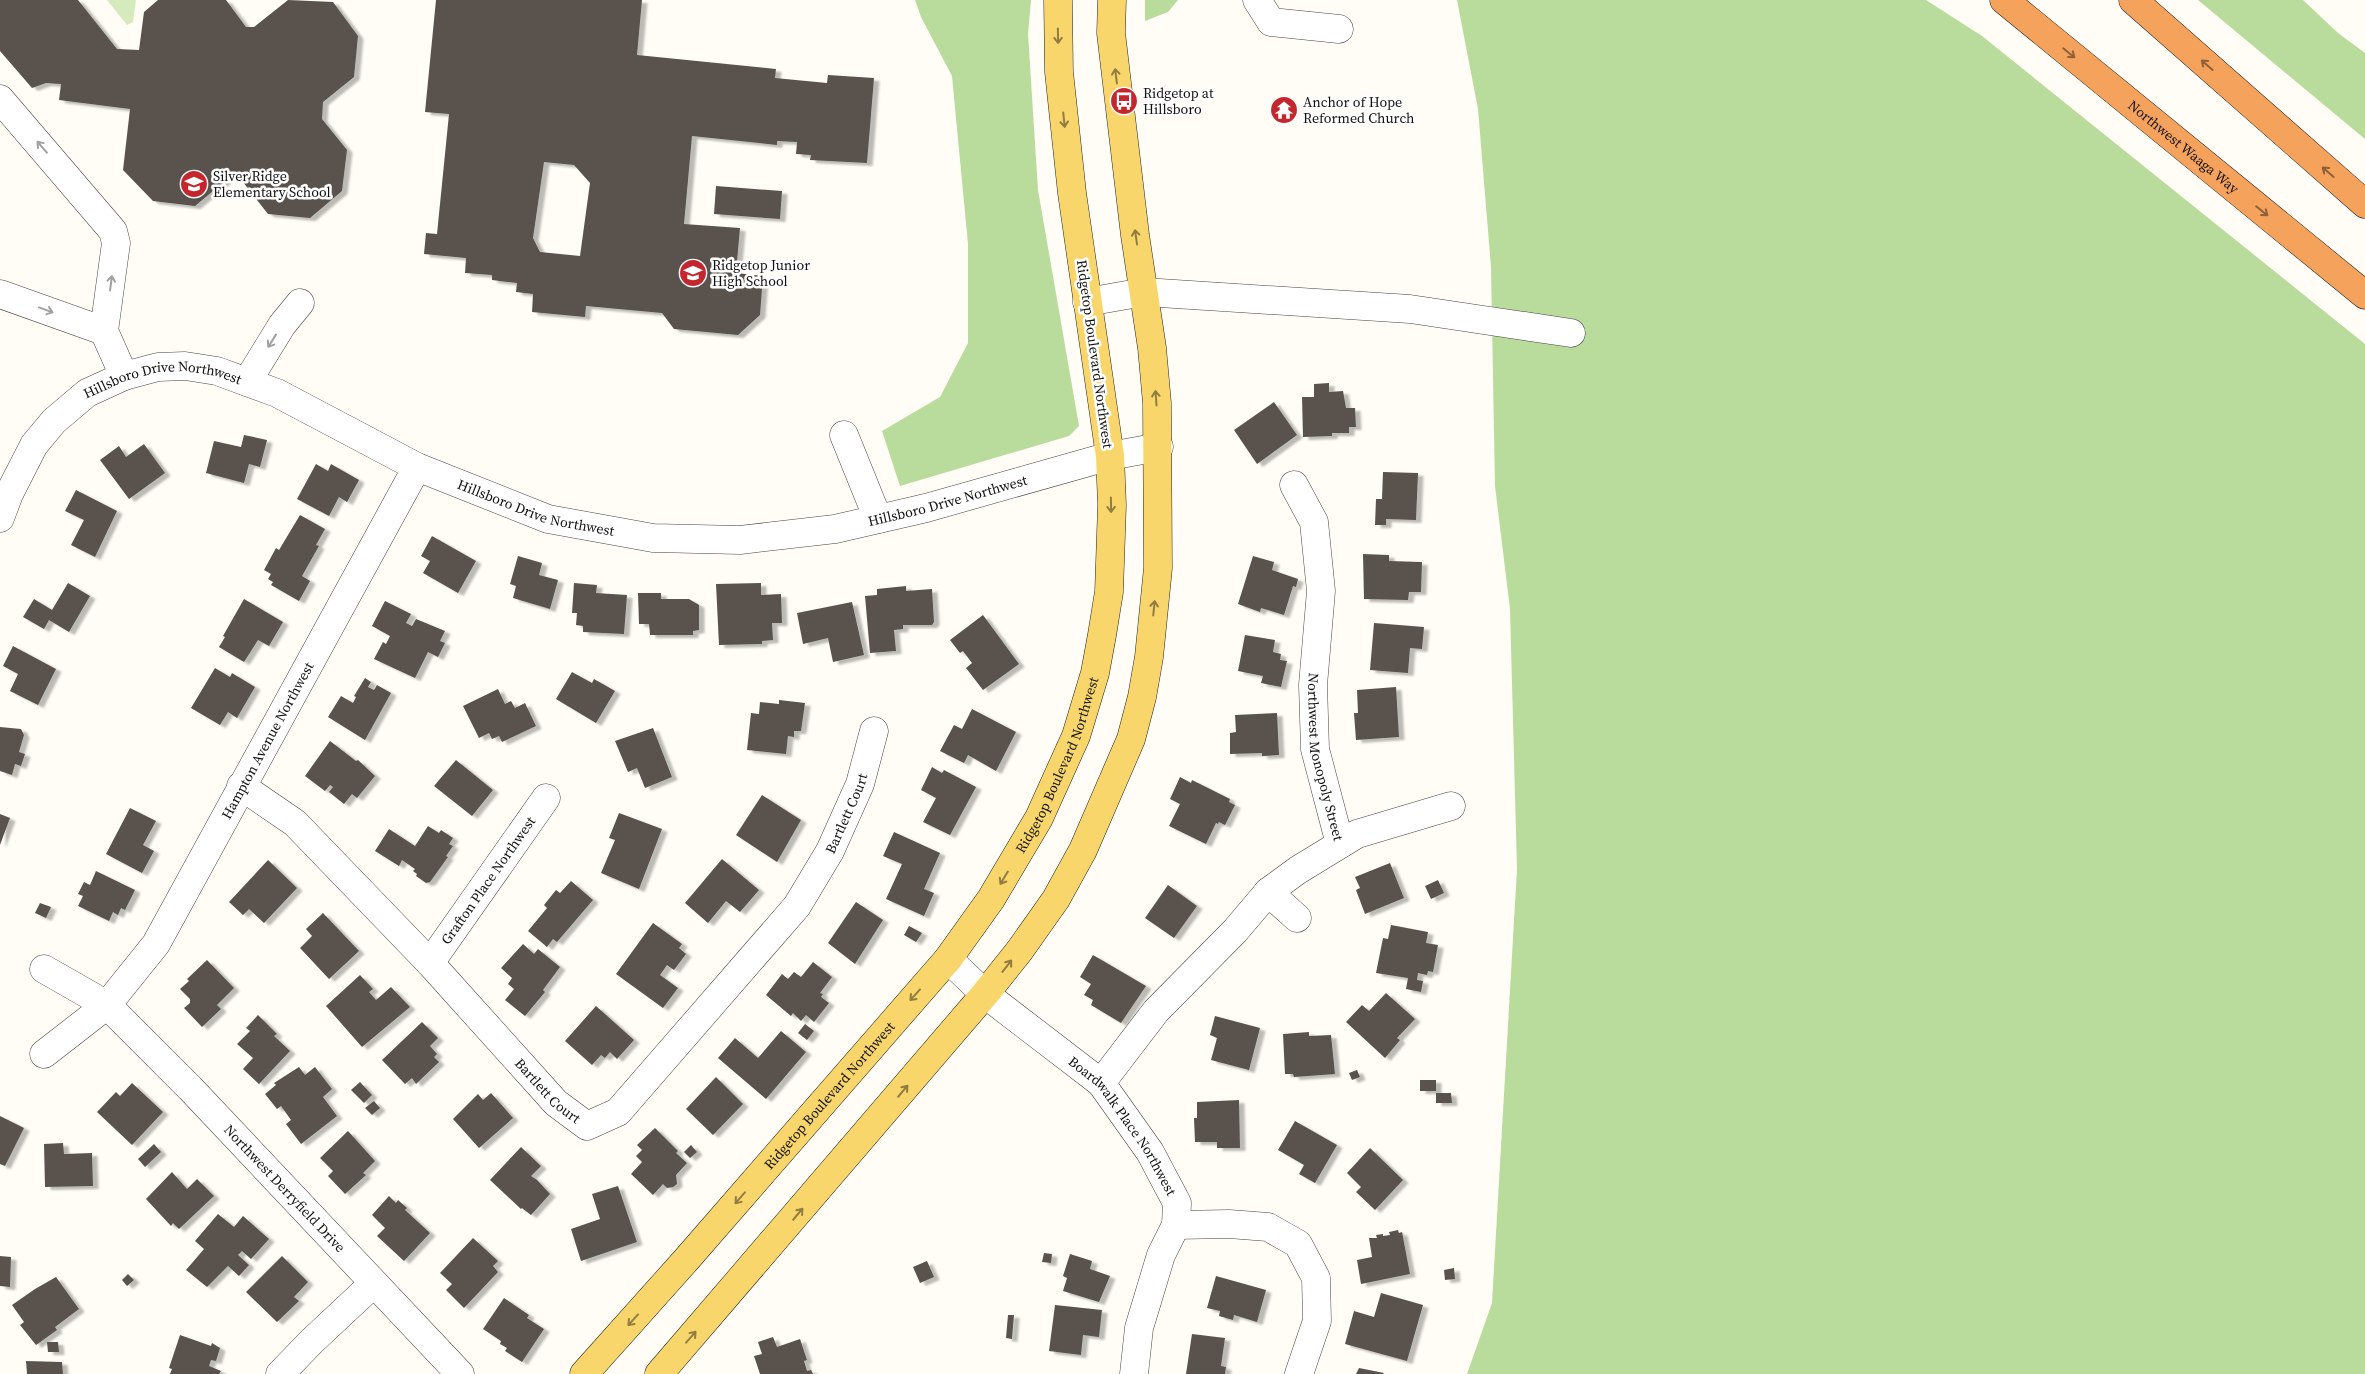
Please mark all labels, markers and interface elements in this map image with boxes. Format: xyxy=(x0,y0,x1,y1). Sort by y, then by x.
one-way arrow xyxy=(1054,28,1063,44)
one-way arrow xyxy=(2062,47,2075,58)
one-way arrow xyxy=(2200,59,2213,70)
one-way arrow xyxy=(1111,68,1121,84)
place label: Ridgetop at Hillsboro xyxy=(1143,83,1214,119)
bus stop icon: Ridgetop at Hillsboro xyxy=(1109,86,1139,116)
place label: Anchor of Hope Reformed Church xyxy=(1303,92,1415,128)
temple icon: Anchor of Hope Reformed Church xyxy=(1269,95,1299,125)
street label: Northwest Waaga Way xyxy=(2124,95,2244,199)
one-way arrow xyxy=(1059,112,1069,128)
one-way arrow xyxy=(36,141,47,154)
place label: Silver Ridge Elementary School xyxy=(213,166,331,202)
one-way arrow xyxy=(2322,166,2335,178)
school or university icon: Silver Ridge Elementary School xyxy=(179,169,209,199)
one-way arrow xyxy=(2256,205,2269,217)
one-way arrow xyxy=(1130,229,1140,245)
place label: Ridgetop Junior High School xyxy=(712,255,810,291)
school or university icon: Ridgetop Junior High School xyxy=(678,258,708,288)
street label: Ridgetop Boulevard Northwest xyxy=(1072,258,1118,450)
one-way arrow xyxy=(106,275,116,291)
one-way arrow xyxy=(38,306,53,315)
one-way arrow xyxy=(266,334,276,348)
street label: Hillsboro Drive Northwest xyxy=(80,356,245,403)
one-way arrow xyxy=(1152,390,1161,406)
street label: Hillsboro Drive Northwest xyxy=(866,470,1030,531)
street label: Hillsboro Drive Northwest xyxy=(455,474,616,541)
one-way arrow xyxy=(1106,496,1116,512)
one-way arrow xyxy=(1150,601,1159,617)
street label: Hampton Avenue Northwest xyxy=(216,658,319,823)
street label: Northwest Monopoly Street xyxy=(1303,672,1349,843)
street label: Ridgetop Boulevard Northwest xyxy=(1010,674,1103,857)
street label: Bartlett Court xyxy=(820,771,872,857)
street label: Grafton Place Northwest xyxy=(436,812,540,948)
one-way arrow xyxy=(999,870,1009,885)
one-way arrow xyxy=(1002,960,1013,973)
one-way arrow xyxy=(909,989,921,1002)
street label: Ridgetop Boulevard Northwest xyxy=(759,1017,899,1174)
street label: Boardwalk Place Northwest xyxy=(1064,1051,1181,1199)
street label: Bartlett Court xyxy=(510,1054,585,1128)
one-way arrow xyxy=(897,1084,909,1097)
street label: Northwest Derryfield Drive xyxy=(219,1120,350,1257)
one-way arrow xyxy=(735,1191,746,1204)
one-way arrow xyxy=(792,1208,803,1221)
one-way arrow xyxy=(627,1313,639,1326)
one-way arrow xyxy=(686,1331,697,1344)

